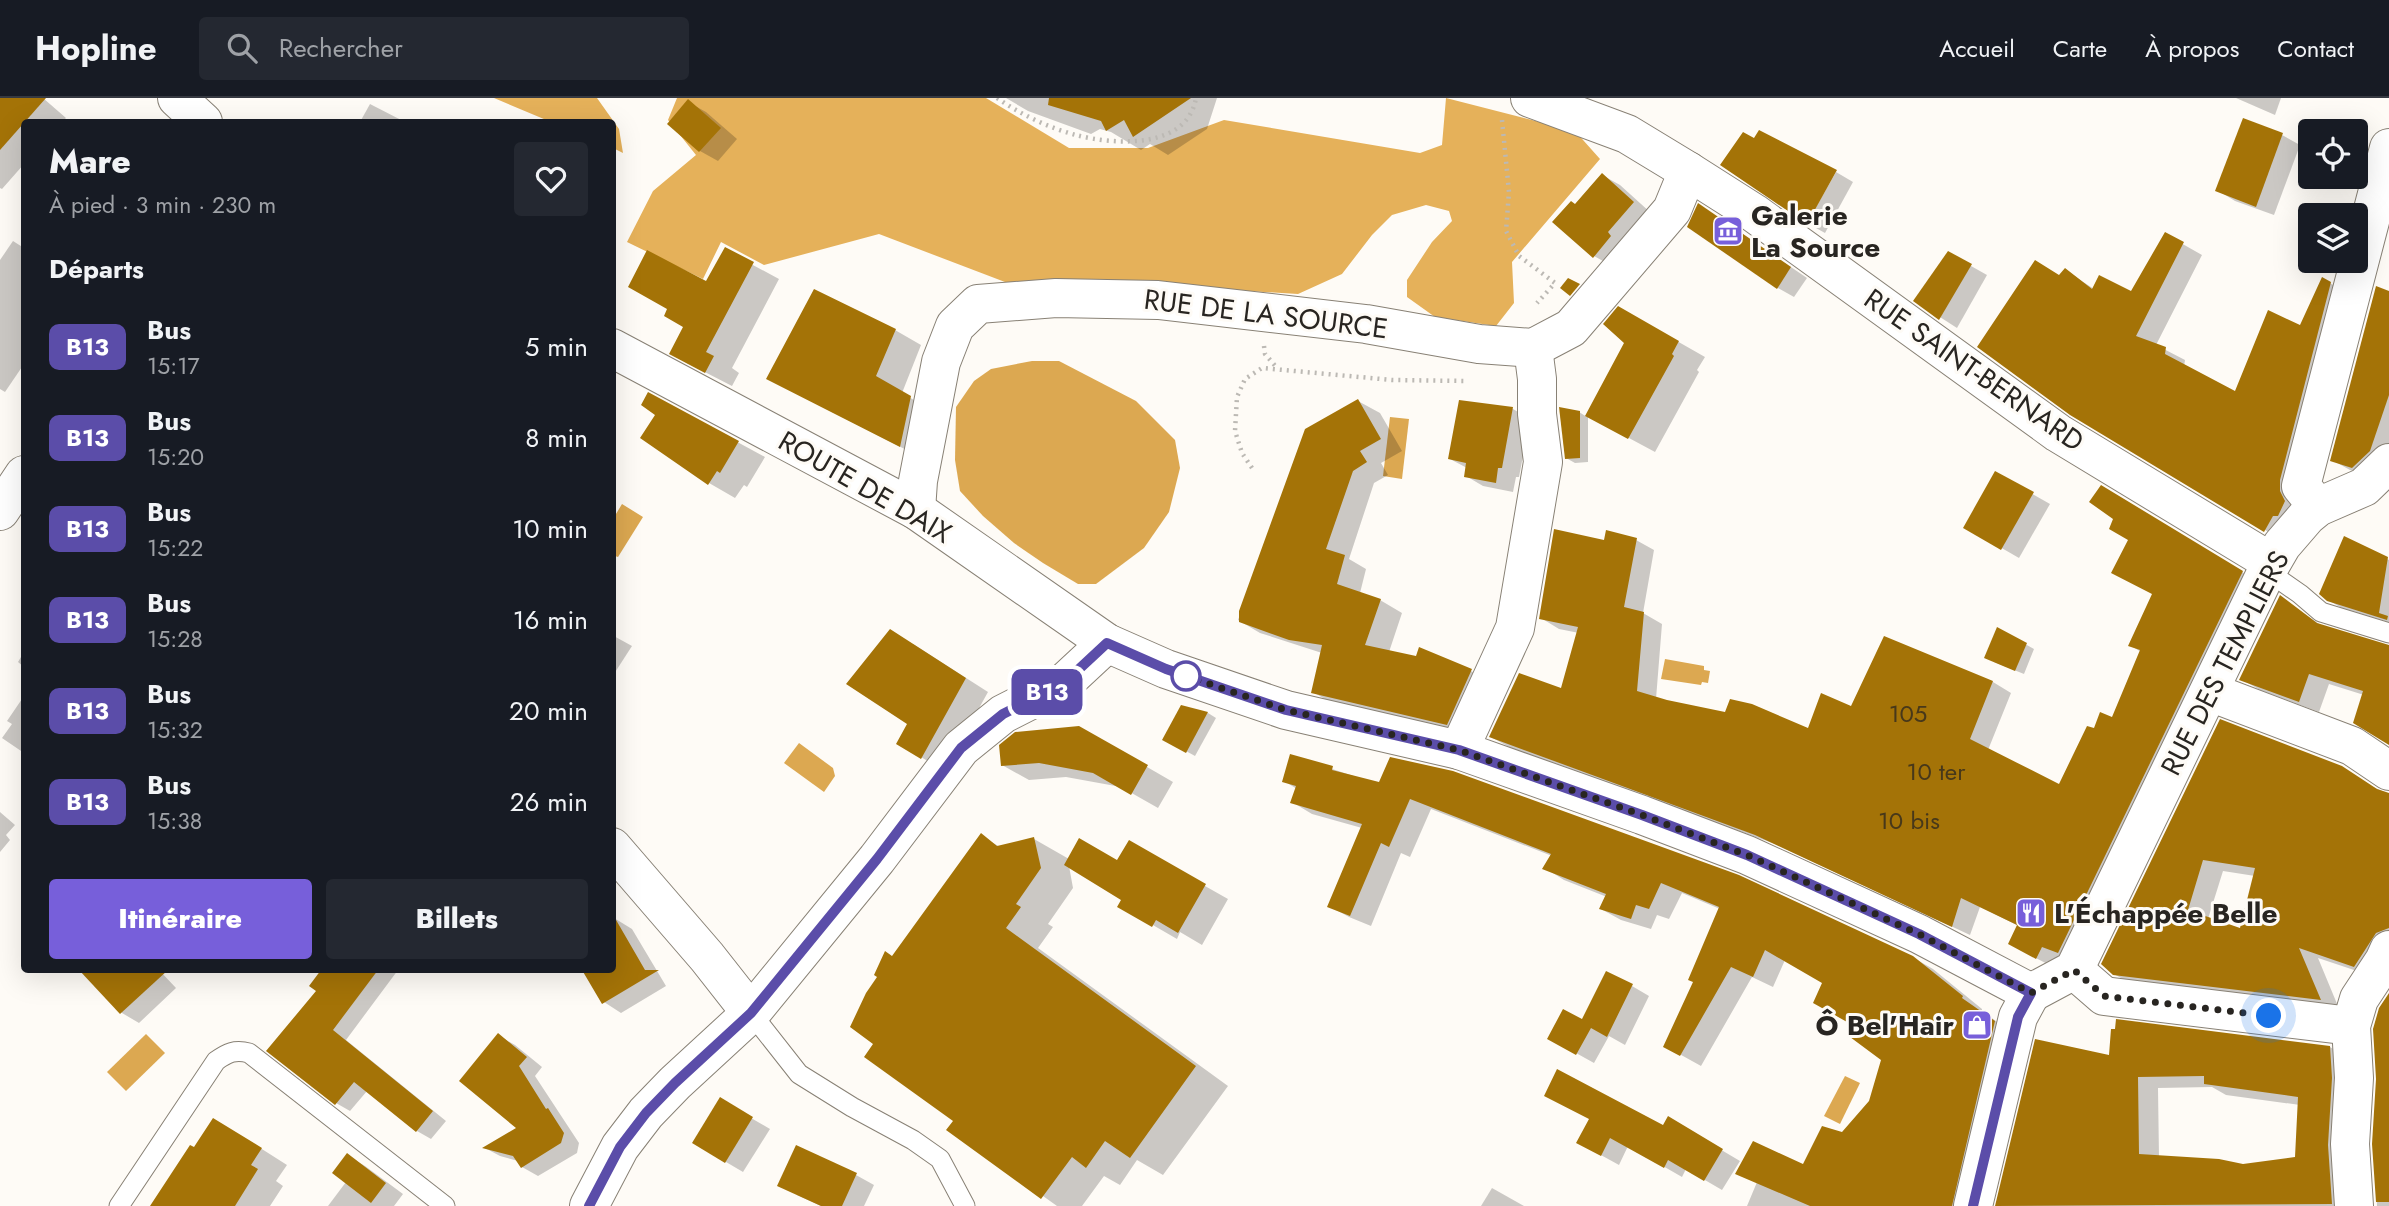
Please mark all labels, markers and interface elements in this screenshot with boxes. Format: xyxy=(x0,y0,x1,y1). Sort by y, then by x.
search box xyxy=(199,17,689,80)
text: Hopline xyxy=(35,25,157,72)
icon: search xyxy=(223,29,261,67)
text: Rechercher xyxy=(279,29,403,67)
text: Accueil xyxy=(1939,31,2015,66)
text: Carte xyxy=(2053,31,2107,66)
text: À propos xyxy=(2145,31,2239,66)
text: Contact xyxy=(2277,31,2354,66)
map controls xyxy=(2298,119,2368,273)
button: locate xyxy=(2298,119,2368,189)
text: Mare xyxy=(49,138,131,185)
button: heart xyxy=(514,142,588,216)
text: À pied · 3 min · 230 m xyxy=(49,188,276,222)
place label: Galerie La Source xyxy=(1751,195,1880,268)
button: layers xyxy=(2298,203,2368,273)
museum icon: Galerie La Source xyxy=(1711,214,1745,248)
text: Départs xyxy=(49,250,144,288)
street label: RUE DE LA SOURCE xyxy=(1142,279,1390,349)
street label: RUE SAINT-BERNARD xyxy=(1856,279,2092,461)
text: Bus xyxy=(147,311,191,349)
text: 5 min xyxy=(525,328,588,366)
text: B13 xyxy=(66,329,109,364)
text: 15:17 xyxy=(147,349,200,383)
text: Bus xyxy=(147,402,191,440)
text: 8 min xyxy=(525,419,588,457)
text: B13 xyxy=(66,420,109,455)
street label: ROUTE DE DAIX xyxy=(771,421,960,553)
text: 15:20 xyxy=(147,440,204,474)
text: Bus xyxy=(147,493,191,531)
text: 10 min xyxy=(512,510,588,548)
text: B13 xyxy=(66,511,109,546)
text: 15:22 xyxy=(147,531,203,565)
street label: RUE DES TEMPLIERS xyxy=(2151,543,2299,783)
text: Bus xyxy=(147,584,191,622)
text: 16 min xyxy=(513,601,588,639)
text: B13 xyxy=(66,602,109,637)
text: 15:28 xyxy=(147,622,203,656)
unlabelled marker xyxy=(1171,661,1201,691)
line badge: B13 xyxy=(1007,669,1087,715)
text: B13 xyxy=(1025,674,1069,709)
text: Bus xyxy=(147,675,191,713)
text: 20 min xyxy=(509,692,588,730)
text: B13 xyxy=(66,693,109,728)
house number: 105 xyxy=(1889,696,1927,731)
text: 15:32 xyxy=(147,713,203,747)
house number: 10 ter xyxy=(1907,754,1966,789)
text: Bus xyxy=(147,766,191,804)
text: 26 min xyxy=(510,783,588,821)
text: B13 xyxy=(66,784,109,819)
house number: 10 bis xyxy=(1878,803,1940,838)
text: 15:38 xyxy=(147,804,202,838)
button: Itinéraire xyxy=(49,879,312,959)
button: Billets xyxy=(326,879,588,959)
place label: L'Échappée Belle xyxy=(2054,893,2277,934)
restaurant icon: L'Échappée Belle xyxy=(2014,896,2048,930)
your location xyxy=(2251,998,2286,1033)
place label: Ô Bel'Hair xyxy=(1815,1005,1954,1046)
shop icon: Ô Bel'Hair xyxy=(1960,1008,1994,1042)

